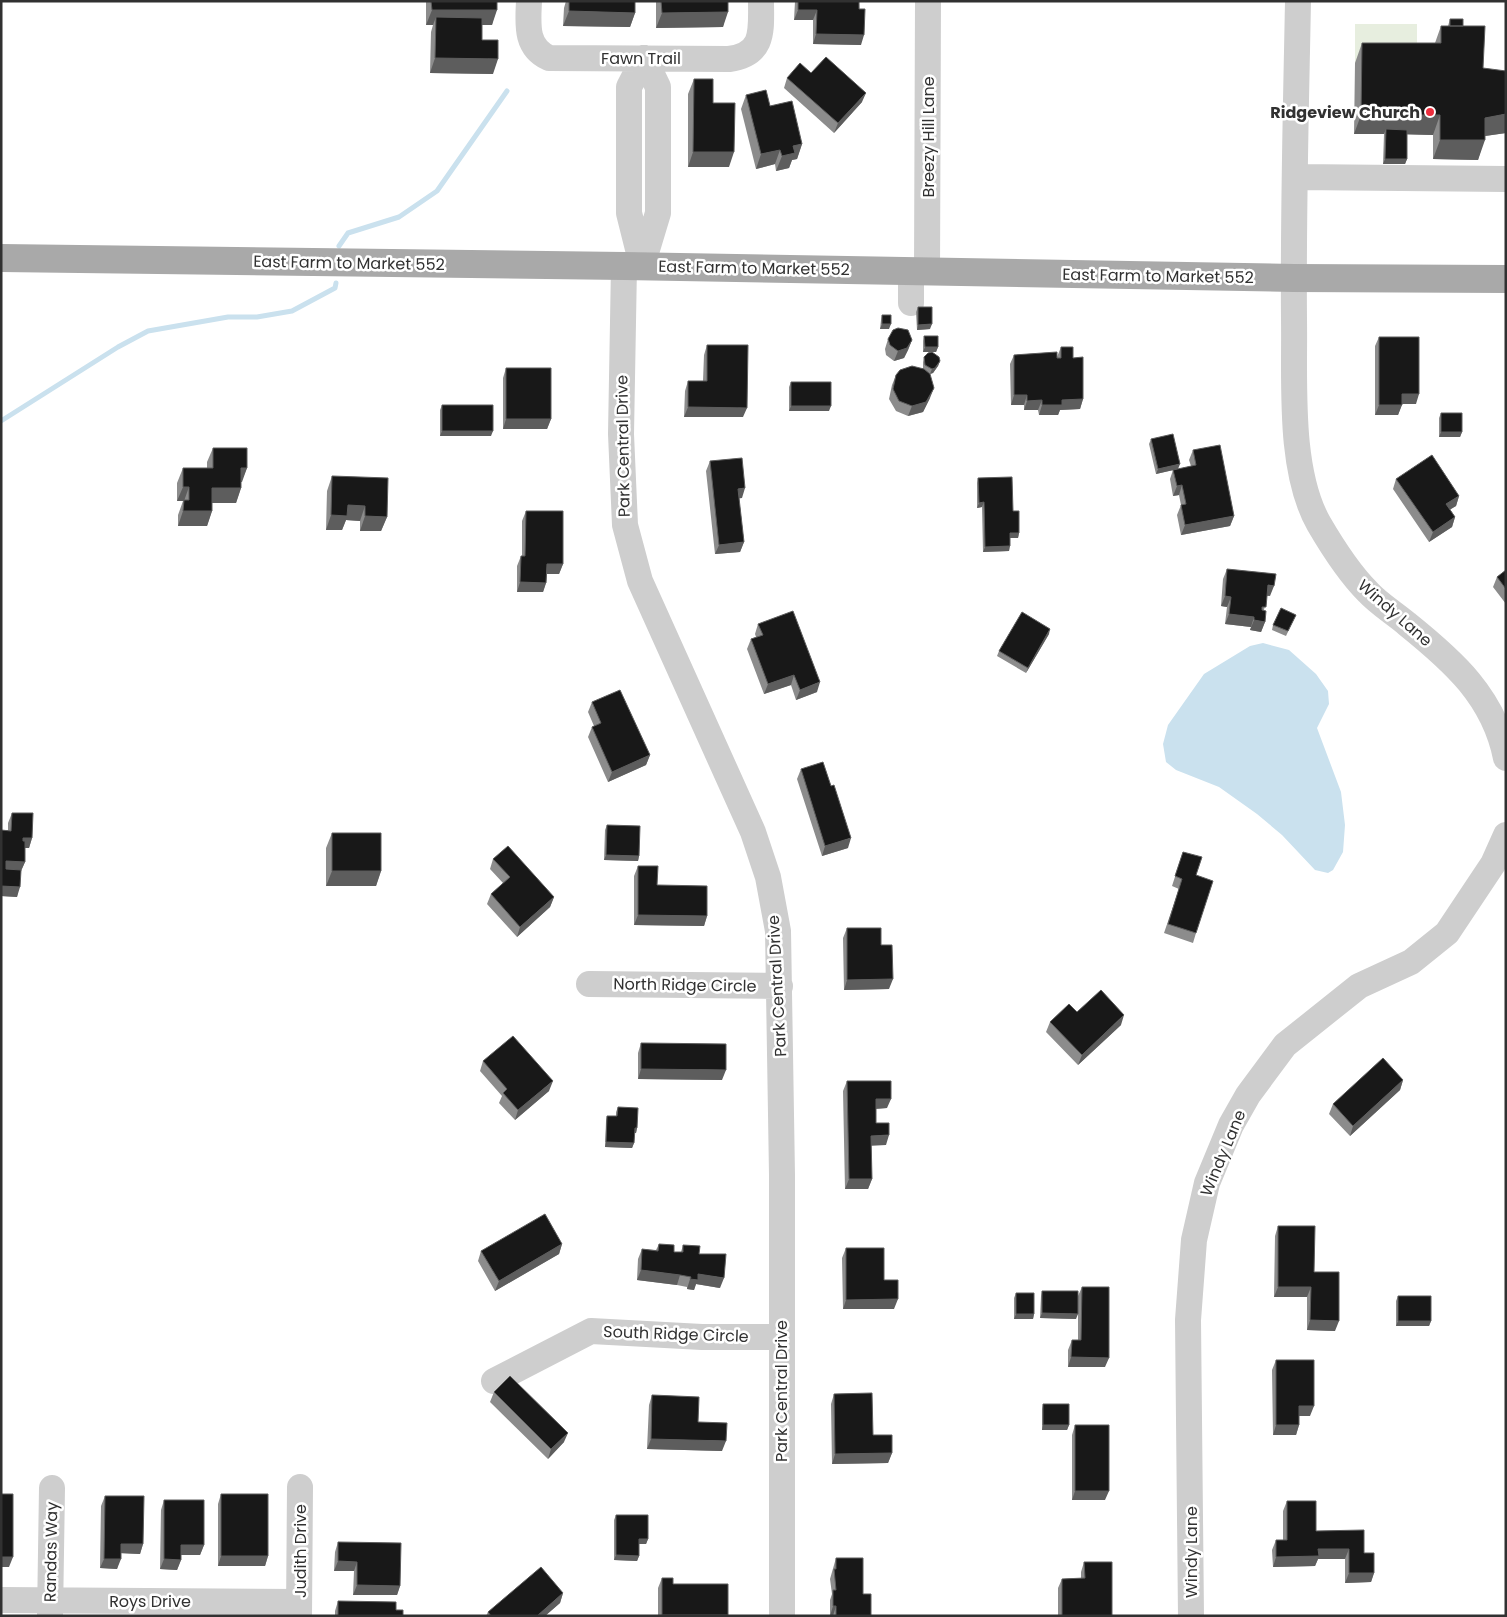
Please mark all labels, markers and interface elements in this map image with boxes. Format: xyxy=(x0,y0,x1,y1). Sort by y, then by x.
street label: Fawn Trail xyxy=(601,47,681,70)
street label: Breezy Hill Lane xyxy=(917,76,940,198)
place label: Ridgeview Church xyxy=(1270,101,1420,124)
marker: Ridgeview Church xyxy=(1424,106,1436,118)
street label: East Farm to Market 552 xyxy=(253,250,445,276)
street label: East Farm to Market 552 xyxy=(658,255,850,281)
street label: East Farm to Market 552 xyxy=(1062,263,1254,289)
street label: Park Central Drive xyxy=(610,375,636,517)
street label: Windy Lane xyxy=(1353,574,1437,652)
street label: Park Central Drive xyxy=(762,914,792,1058)
street label: North Ridge Circle xyxy=(613,972,757,998)
street label: Windy Lane xyxy=(1194,1106,1252,1200)
street label: South Ridge Circle xyxy=(603,1320,749,1348)
street label: Park Central Drive xyxy=(770,1320,793,1462)
street label: Randas Way xyxy=(39,1502,63,1602)
street label: Judith Drive xyxy=(289,1504,312,1598)
street label: Windy Lane xyxy=(1180,1506,1203,1598)
street label: Roys Drive xyxy=(109,1590,191,1613)

